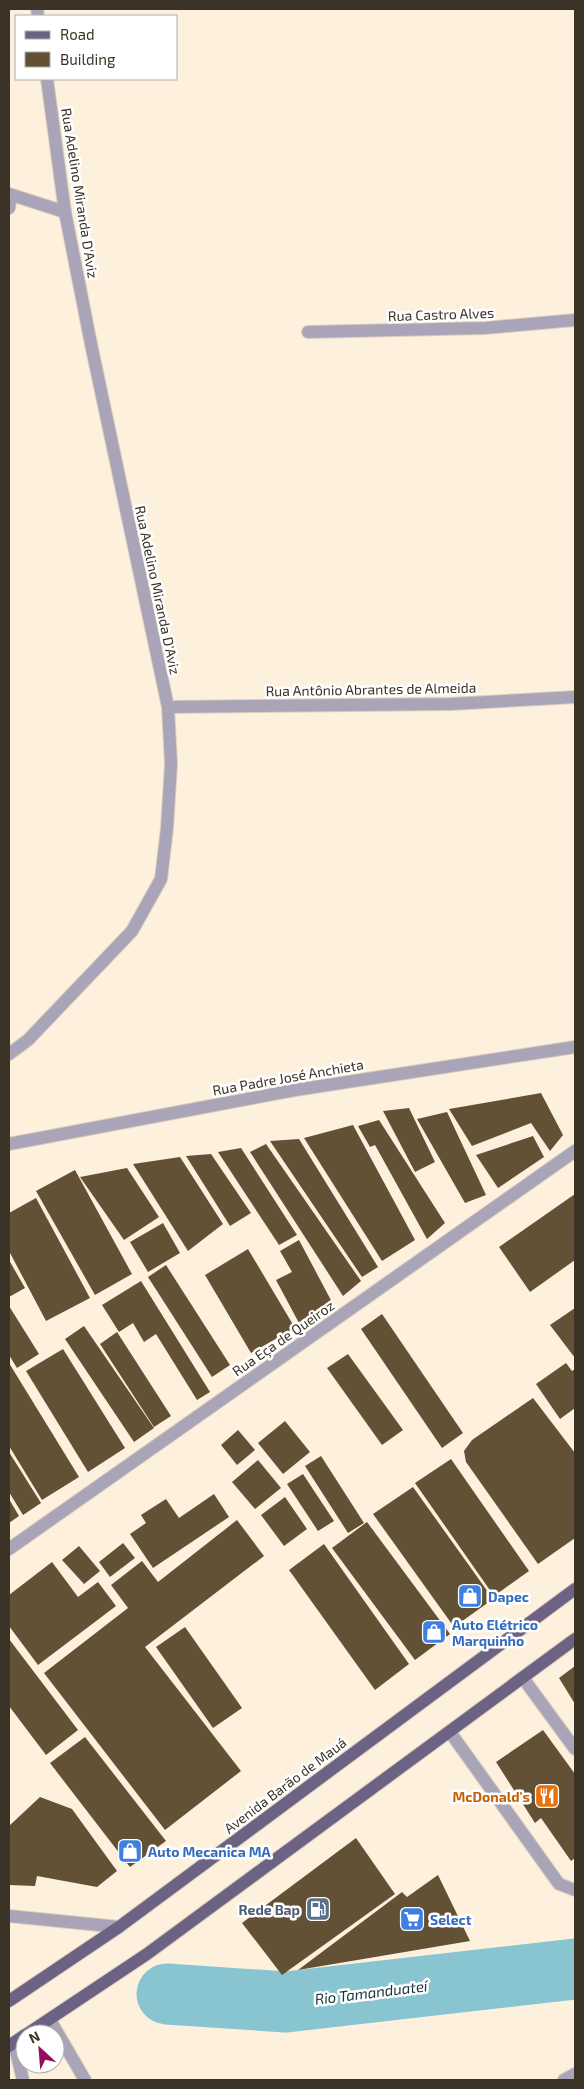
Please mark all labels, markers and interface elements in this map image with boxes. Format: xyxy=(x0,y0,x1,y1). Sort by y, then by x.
legend xyxy=(15,15,178,80)
text: Road xyxy=(60,25,95,43)
text: Building xyxy=(60,50,116,68)
street label: Rua Adelino Miranda D'Aviz xyxy=(58,107,102,279)
street label: Rua Castro Alves xyxy=(388,304,494,324)
street label: Rua Adelino Miranda D'Aviz xyxy=(132,504,184,676)
street label: Rua Antônio Abrantes de Almeida xyxy=(265,679,477,699)
street label: Rua Padre José Anchieta xyxy=(211,1055,365,1099)
street label: Rua Eça de Queiroz xyxy=(229,1296,338,1380)
shop icon: Dapec xyxy=(457,1583,483,1609)
place label: Dapec xyxy=(488,1588,529,1605)
place label: Auto Elétrico Marquinho xyxy=(452,1616,538,1649)
shop icon: Auto Elétrico Marquinho xyxy=(421,1619,447,1645)
street label: Avenida Barão de Mauá xyxy=(220,1733,350,1837)
restaurant icon: McDonald's xyxy=(534,1783,560,1809)
place label: McDonald's xyxy=(452,1788,530,1805)
shop icon: Auto Mecanica MA xyxy=(117,1838,143,1864)
place label: Auto Mecanica MA xyxy=(148,1843,271,1860)
fuel station icon: Rede Bap xyxy=(305,1896,331,1922)
place label: Rede Bap xyxy=(239,1901,300,1918)
supermarket icon: Select xyxy=(399,1906,425,1932)
place label: Select xyxy=(430,1911,472,1928)
water label: Rio Tamanduateí xyxy=(314,1976,430,2008)
north arrow xyxy=(15,2024,65,2074)
text: N xyxy=(26,2027,42,2047)

